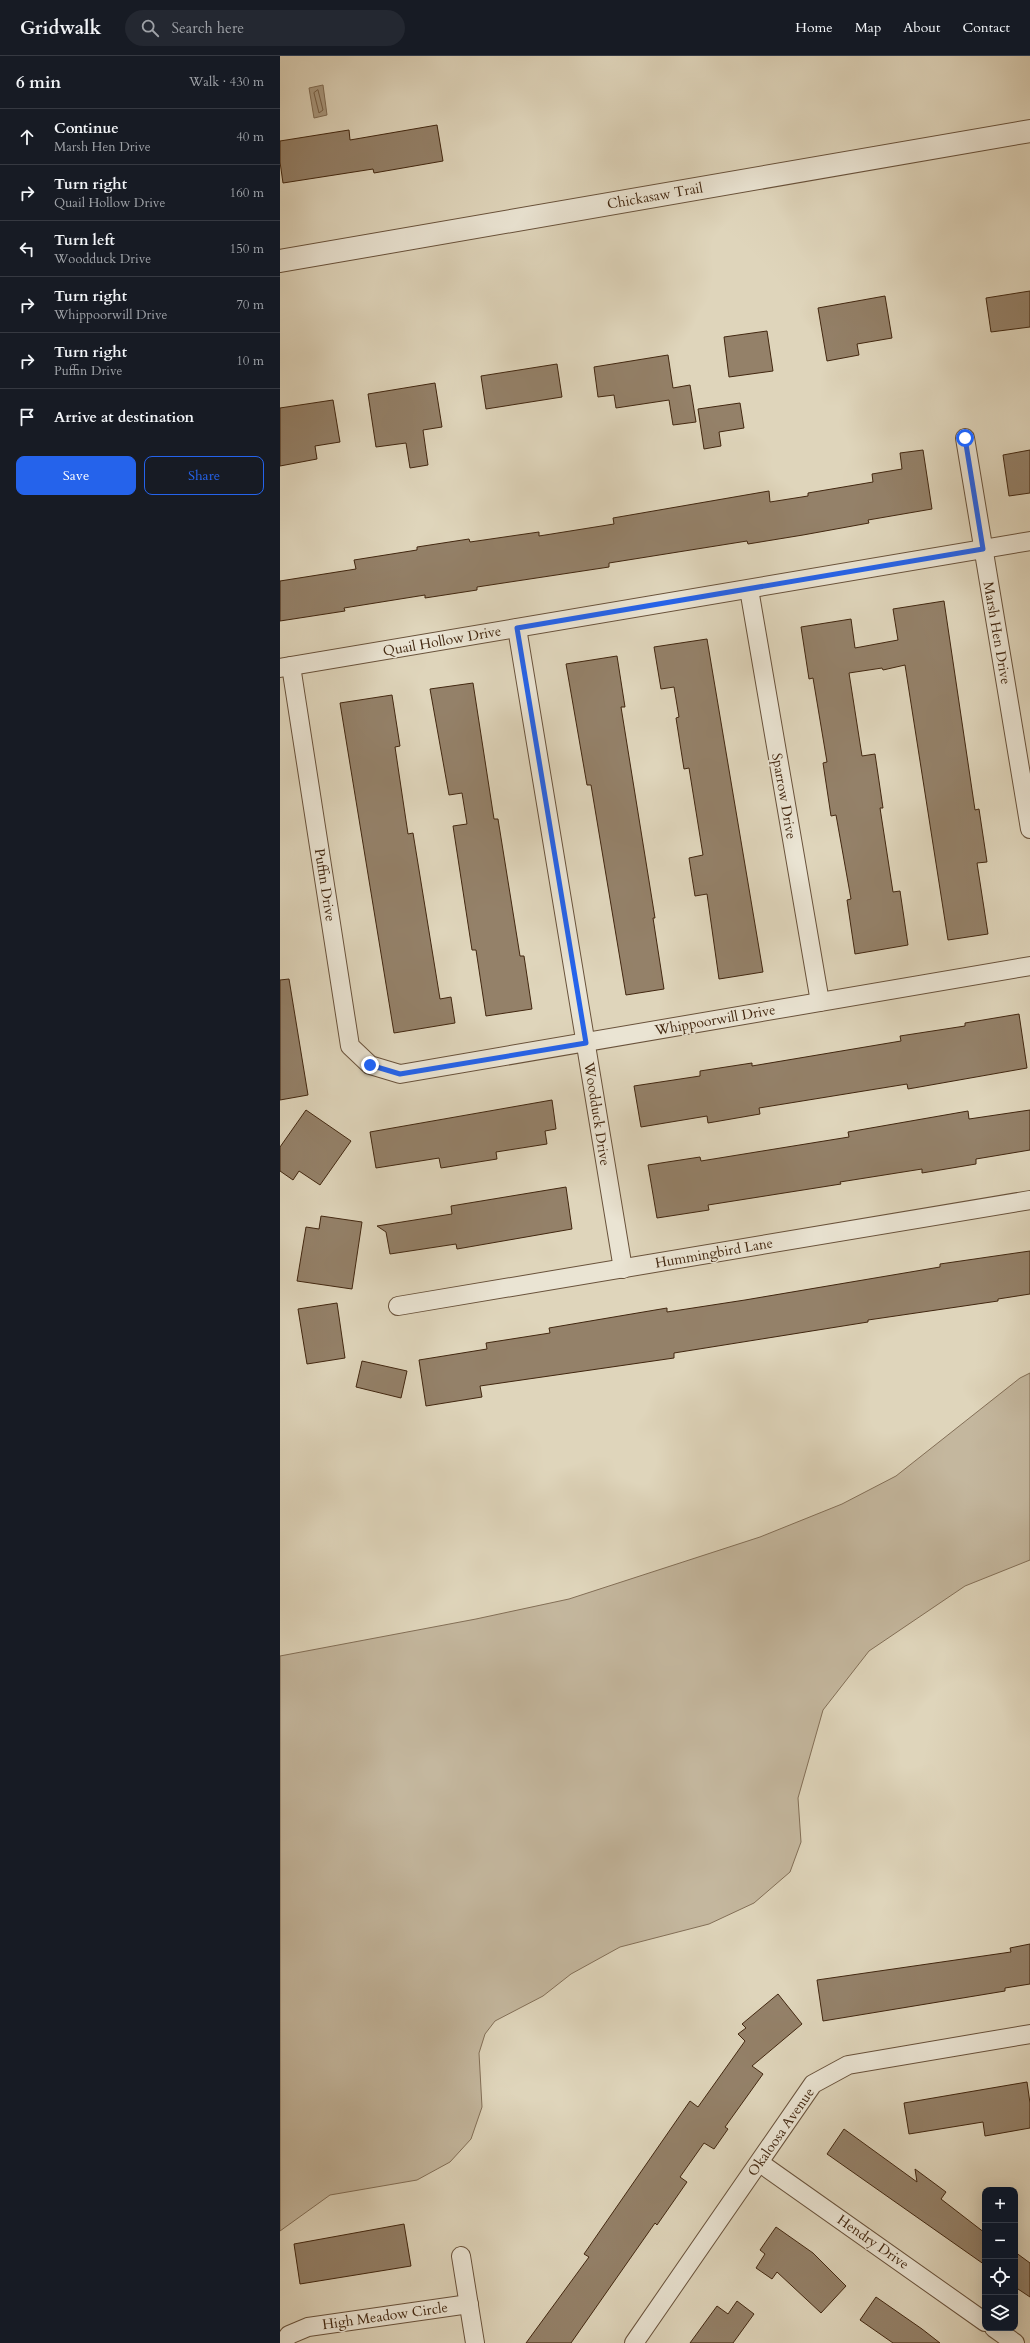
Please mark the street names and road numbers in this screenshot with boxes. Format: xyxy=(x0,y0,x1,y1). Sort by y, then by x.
street label: Chickasaw Trail xyxy=(606,178,705,214)
street label: Marsh Hen Drive xyxy=(979,580,1015,686)
street label: Quail Hollow Drive xyxy=(381,621,503,661)
street label: Sparrow Drive xyxy=(767,751,801,841)
street label: Puffin Drive xyxy=(310,847,340,923)
street label: Whippoorwill Drive xyxy=(652,1000,777,1040)
street label: Woodduck Drive xyxy=(579,1060,615,1167)
street label: Hummingbird Lane xyxy=(654,1233,774,1273)
street label: Okaloosa Avenue xyxy=(743,2084,819,2180)
street label: Hendry Drive xyxy=(833,2210,913,2274)
street label: High Meadow Circle xyxy=(321,2298,449,2334)

